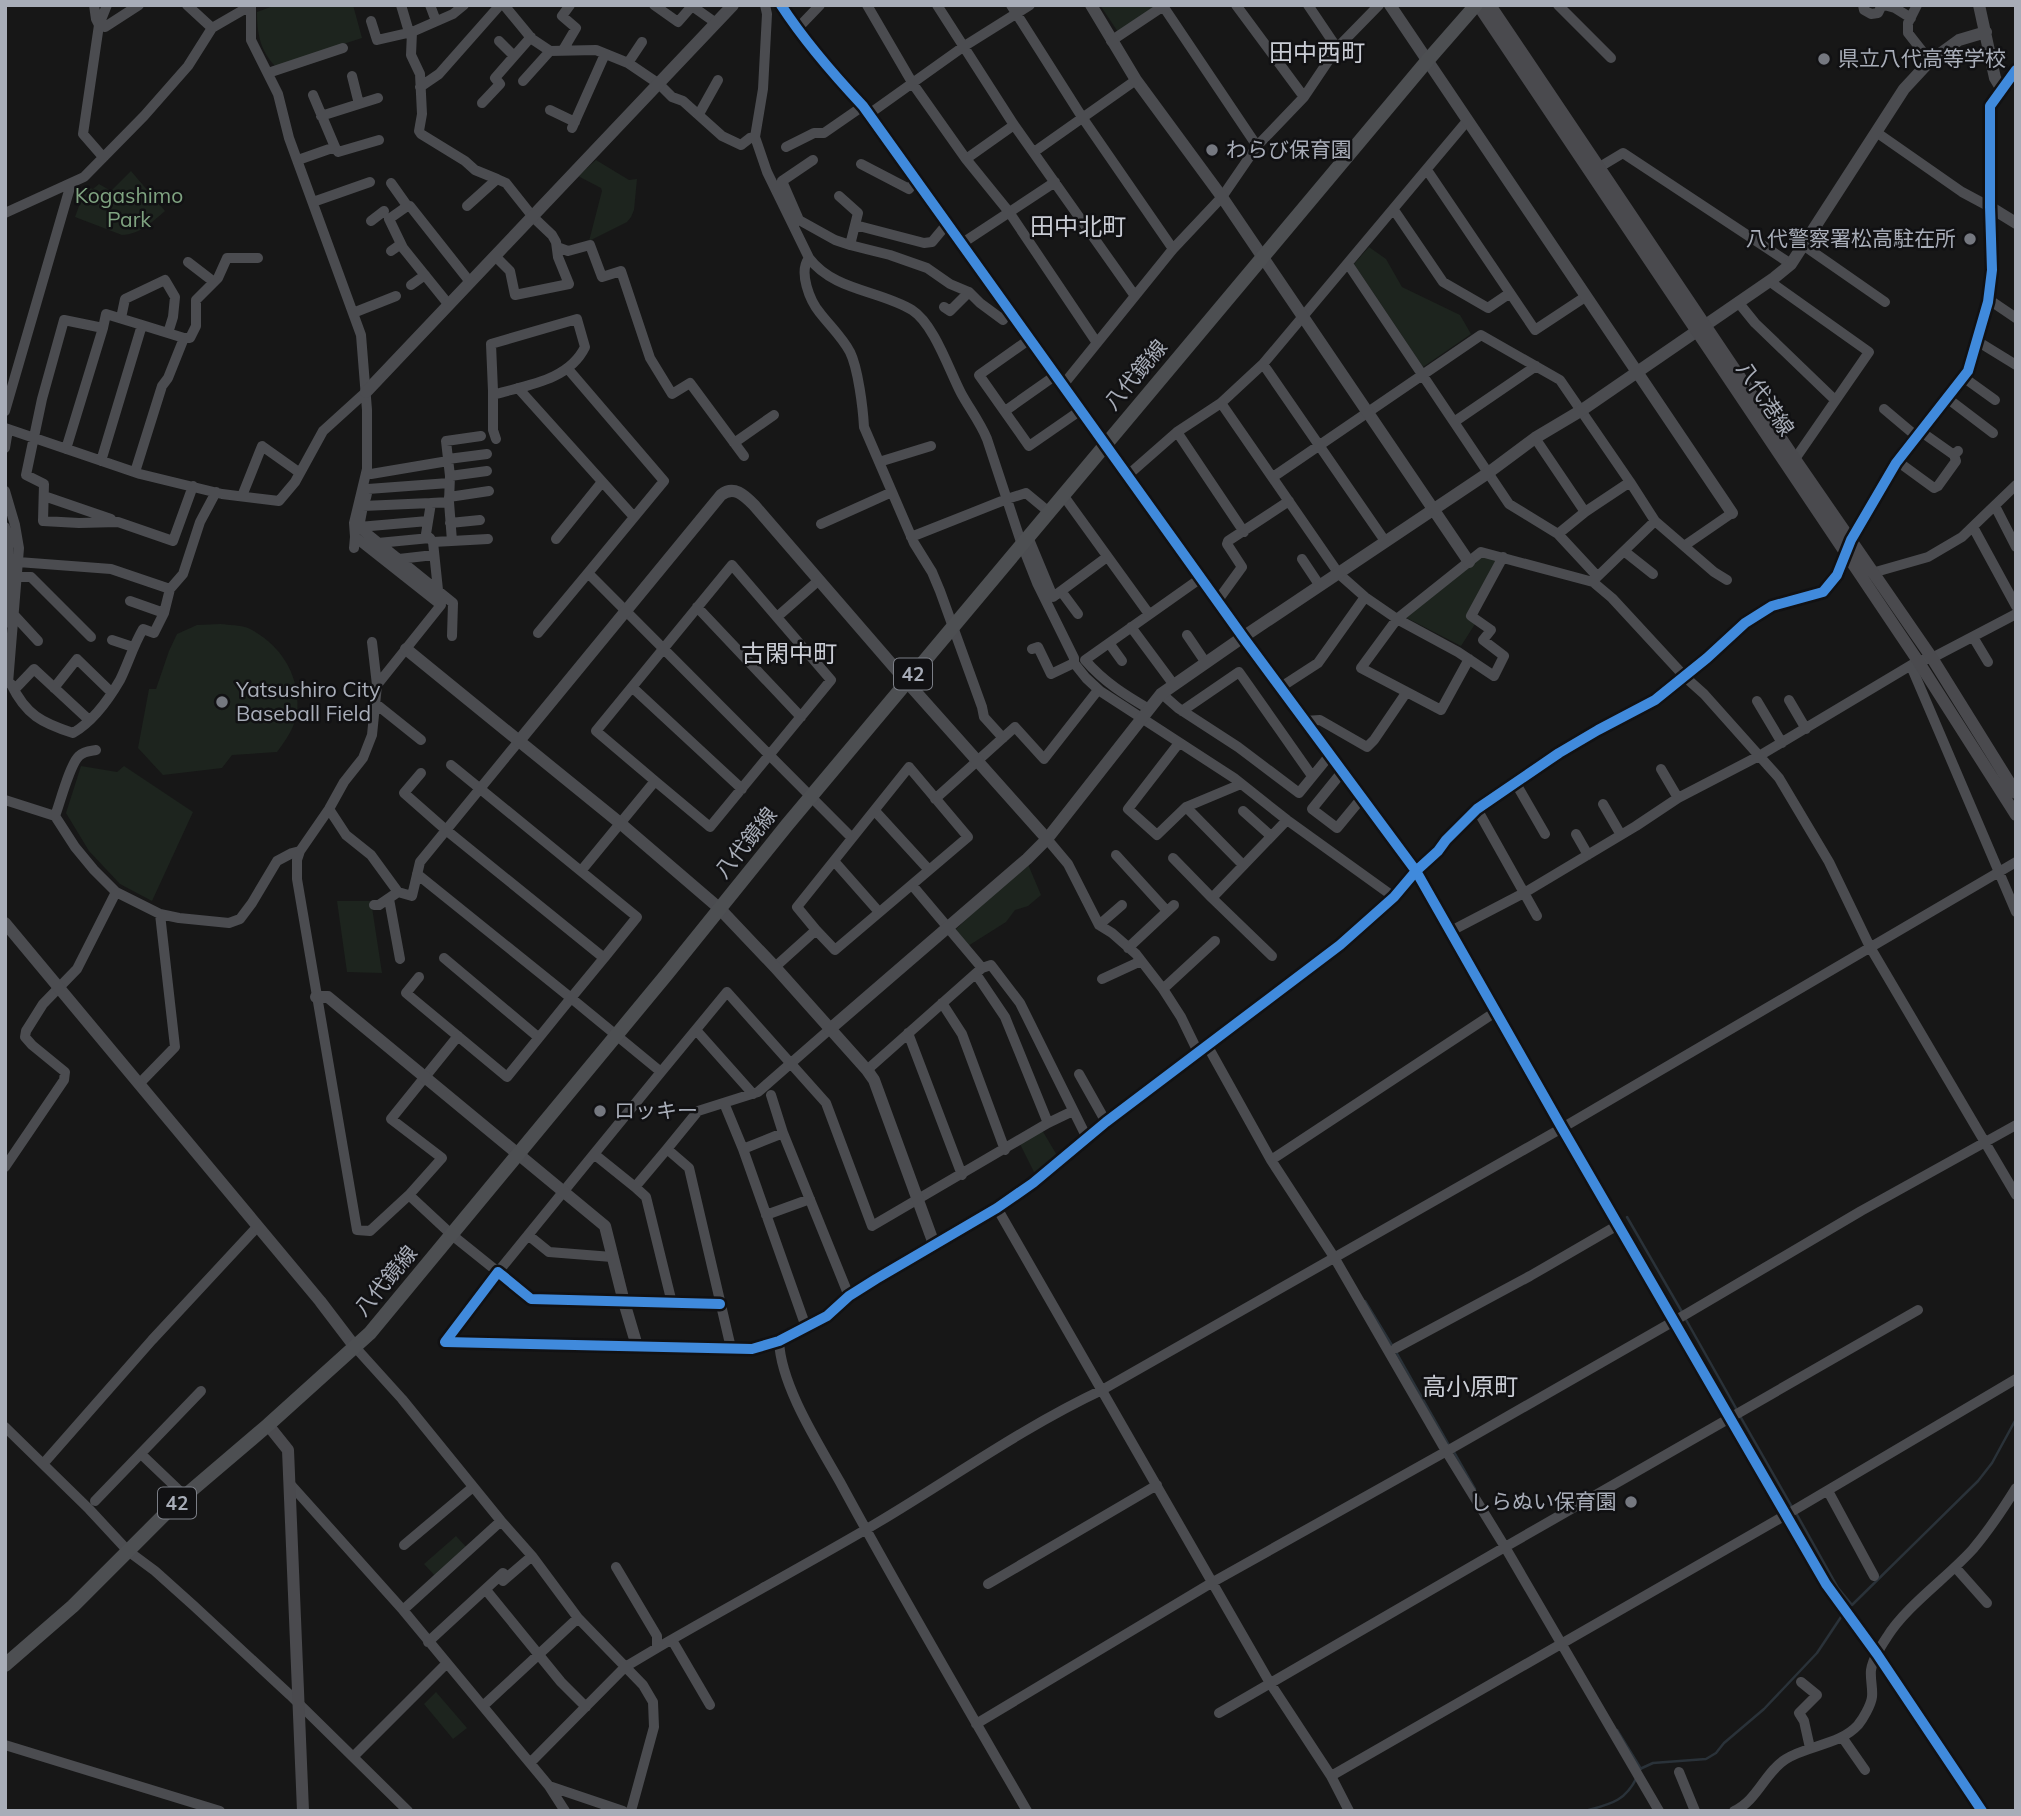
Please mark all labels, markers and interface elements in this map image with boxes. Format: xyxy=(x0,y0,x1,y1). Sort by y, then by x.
district label: 田中西町 xyxy=(1269,37,1365,67)
place label: 県立八代高等学校 xyxy=(1838,45,2006,71)
marker: 県立八代高等学校 xyxy=(1816,51,1832,67)
place label: わらび保育園 xyxy=(1226,136,1352,162)
marker: わらび保育園 xyxy=(1204,142,1220,158)
park label: Kogashimo Park xyxy=(75,182,183,232)
district label: 田中北町 xyxy=(1030,211,1126,241)
place label: 八代警察署松高駐在所 xyxy=(1746,225,1956,251)
marker: 八代警察署松高駐在所 xyxy=(1962,231,1978,247)
street label: 八代鏡線 xyxy=(1098,334,1172,415)
street label: 八代港線 xyxy=(1732,356,1800,441)
district label: 古閑中町 xyxy=(741,638,837,668)
road number: 42 xyxy=(894,659,932,690)
place label: Yatsushiro City Baseball Field xyxy=(235,676,380,726)
marker: Yatsushiro City Baseball Field xyxy=(214,694,230,710)
street label: 八代鏡線 xyxy=(709,802,782,883)
place label: ロッキー xyxy=(614,1097,698,1123)
marker: ロッキー xyxy=(592,1103,608,1119)
street label: 八代鏡線 xyxy=(348,1240,422,1321)
district label: 高小原町 xyxy=(1422,1371,1518,1401)
road number: 42 xyxy=(158,1488,196,1518)
place label: しらぬい保育園 xyxy=(1470,1488,1617,1514)
marker: しらぬい保育園 xyxy=(1623,1494,1639,1510)

